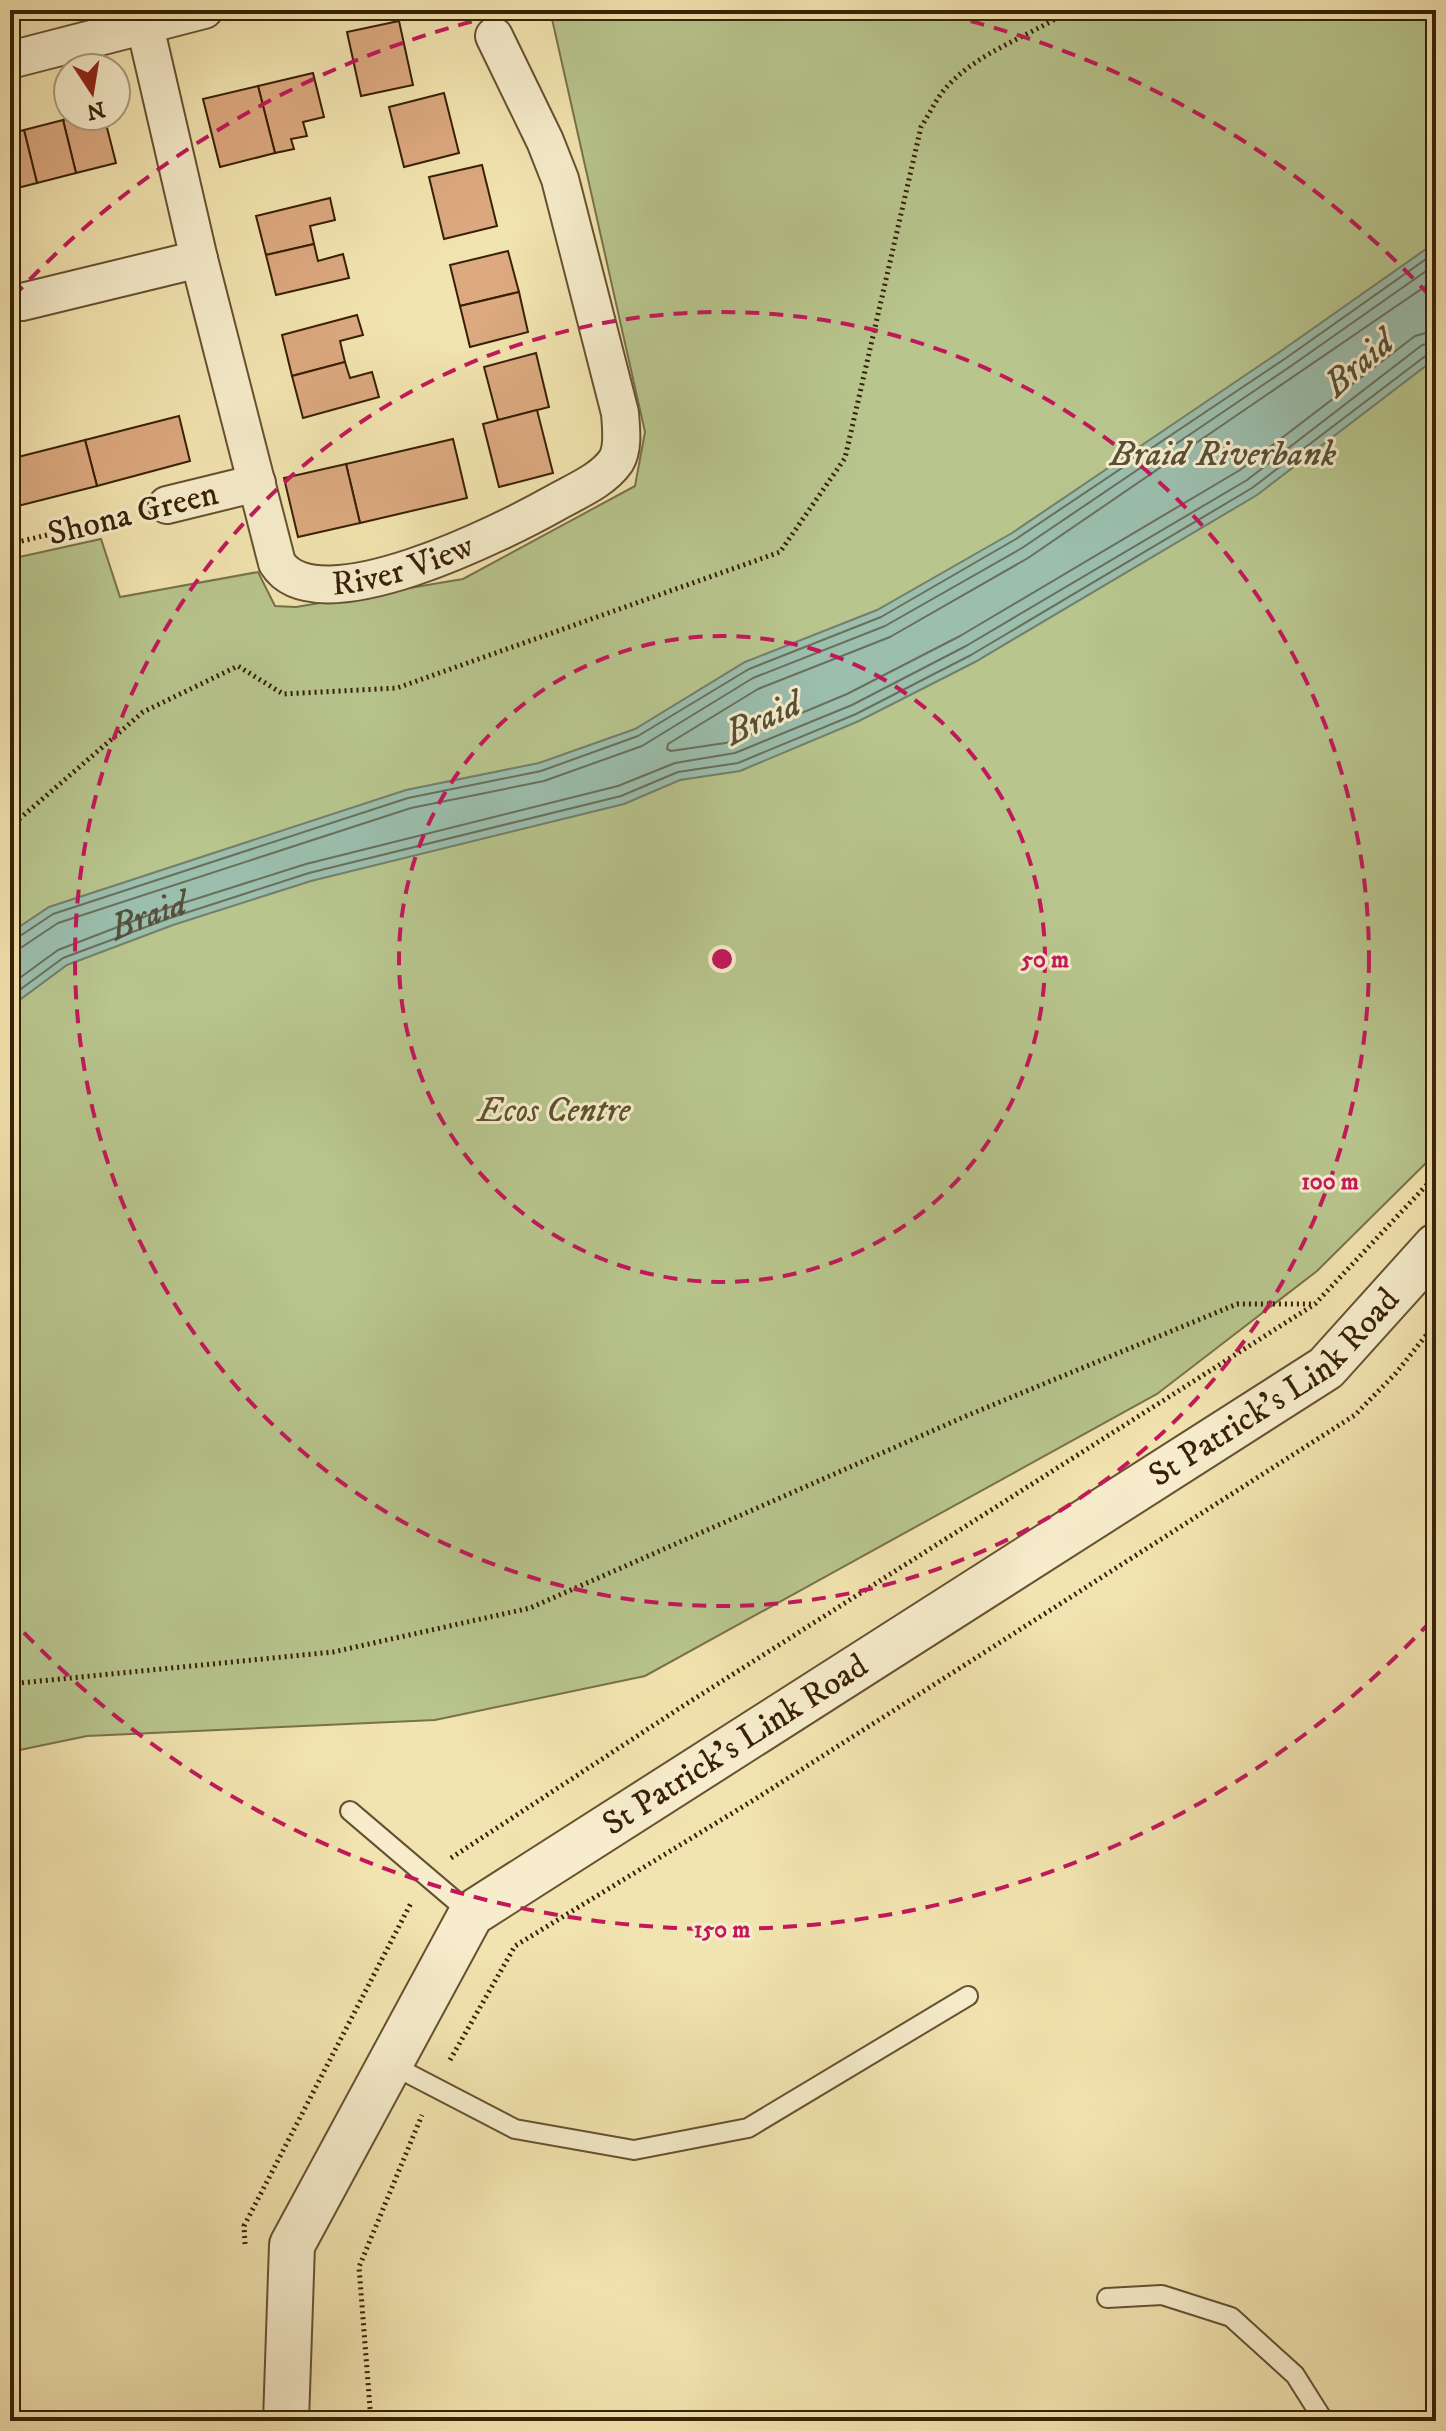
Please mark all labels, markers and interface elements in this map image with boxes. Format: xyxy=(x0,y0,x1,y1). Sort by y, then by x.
north arrow xyxy=(52,52,132,132)
text: N xyxy=(84,95,107,125)
water label: Braid xyxy=(1313,318,1407,408)
water label: Braid Riverbank xyxy=(1108,432,1336,477)
street label: Shona Green xyxy=(44,473,223,555)
street label: River View xyxy=(330,525,480,606)
water label: Braid xyxy=(716,680,813,757)
water label: Braid xyxy=(101,879,197,951)
centre of rings xyxy=(708,945,736,973)
text: 50 m xyxy=(1020,945,1069,975)
park label: Ecos Centre xyxy=(476,1090,632,1132)
text: 100 m xyxy=(1301,1167,1359,1197)
street label: St Patrick’s Link Road xyxy=(1141,1279,1409,1497)
street label: St Patrick’s Link Road xyxy=(595,1645,876,1845)
text: 150 m xyxy=(694,1915,750,1945)

